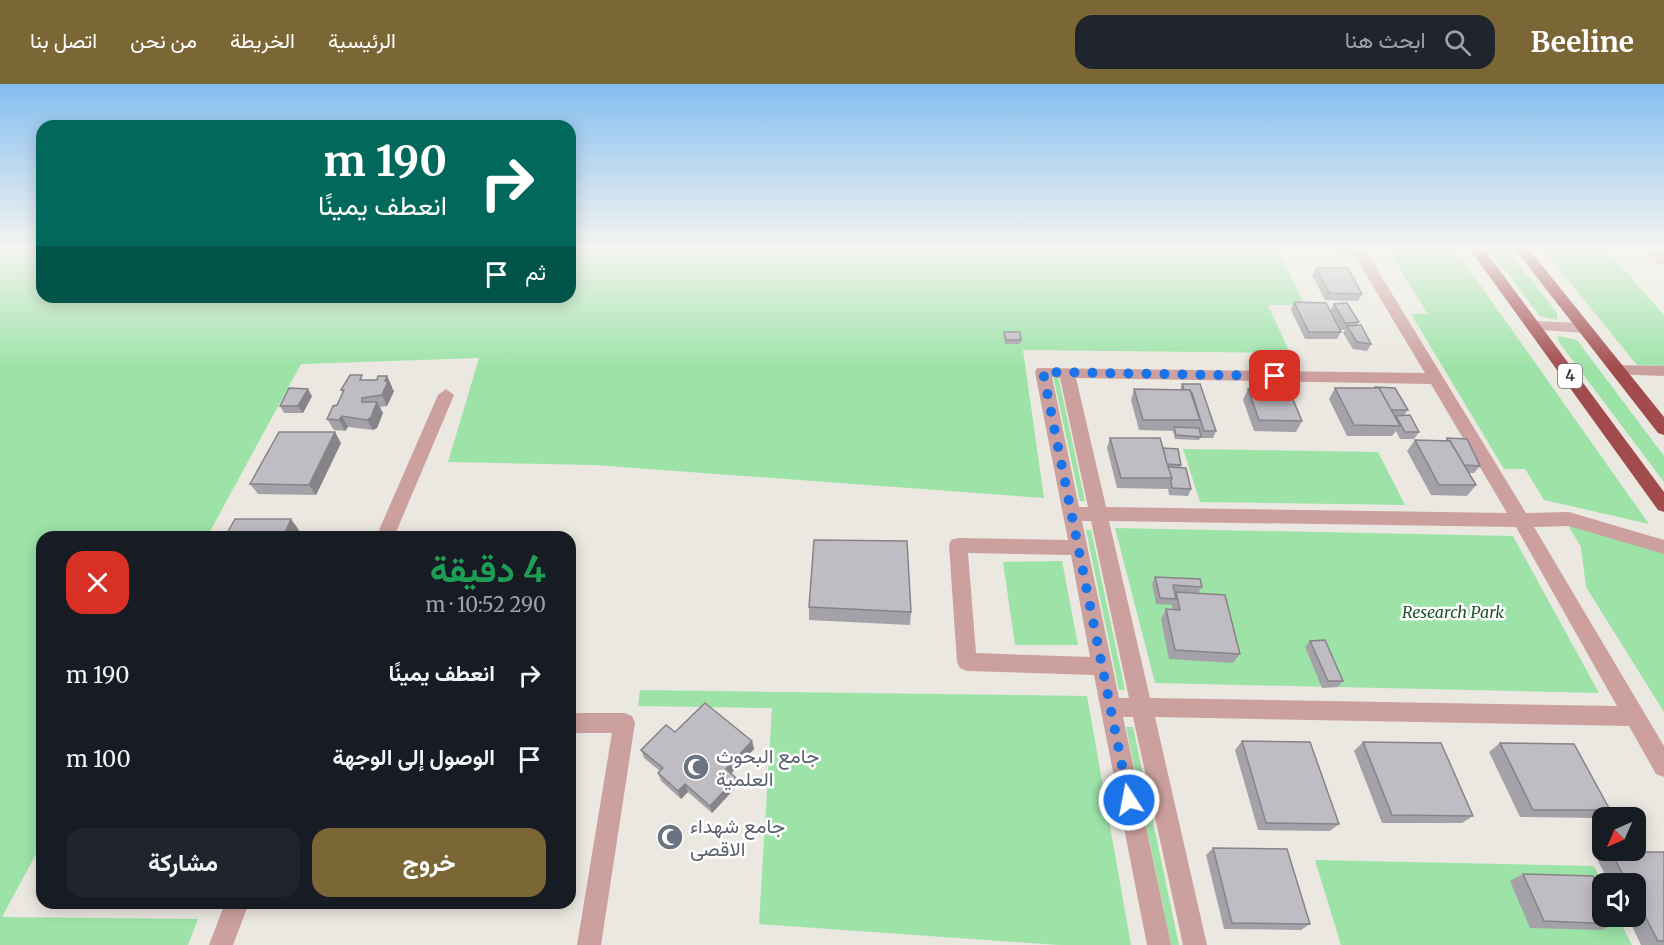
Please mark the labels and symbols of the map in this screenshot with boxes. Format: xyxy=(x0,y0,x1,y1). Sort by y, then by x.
pin xyxy=(1249,350,1300,401)
road number: 4 xyxy=(1558,364,1582,388)
park label: Research Park xyxy=(1402,602,1504,622)
place label: جامع البحوث العلمية xyxy=(716,743,819,791)
mosque icon: جامع البحوث العلمية xyxy=(681,752,711,782)
position arrow xyxy=(1097,768,1161,832)
north arrow xyxy=(1592,807,1646,861)
place label: جامع شهداء الاقصى xyxy=(690,813,785,861)
mosque icon: جامع شهداء الاقصى xyxy=(655,822,685,852)

